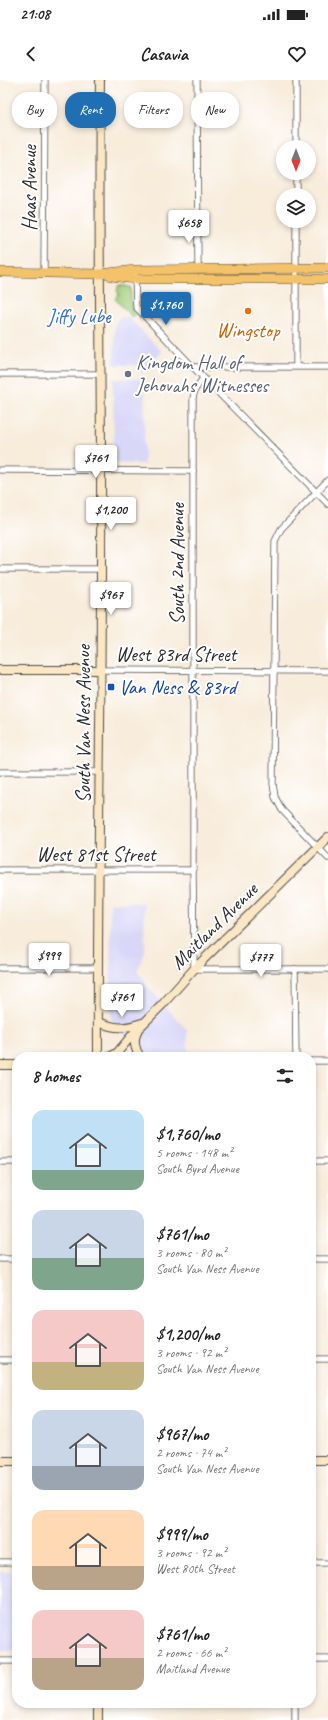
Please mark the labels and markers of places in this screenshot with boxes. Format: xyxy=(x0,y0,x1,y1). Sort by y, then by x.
pin: $658 xyxy=(165,210,213,244)
pin: $1,760 xyxy=(133,292,199,326)
marker: Jiffy Lube xyxy=(74,293,84,303)
place label: Jiffy Lube xyxy=(47,304,112,329)
marker: Wingstop xyxy=(243,306,253,316)
place label: Wingstop xyxy=(217,318,281,343)
place label: Kingdom Hall of Jehovahs Witnesses xyxy=(135,350,270,398)
marker: Kingdom Hall of Jehovahs Witnesses xyxy=(123,369,133,379)
pin: $761 xyxy=(72,445,120,479)
pin: $1,200 xyxy=(78,497,144,531)
pin: $967 xyxy=(87,582,135,616)
place label: Van Ness & 83rd xyxy=(119,675,239,700)
marker: Van Ness & 83rd xyxy=(106,682,116,692)
pin: $999 xyxy=(25,943,73,977)
pin: $777 xyxy=(237,944,285,978)
pin: $761 xyxy=(98,984,146,1018)

